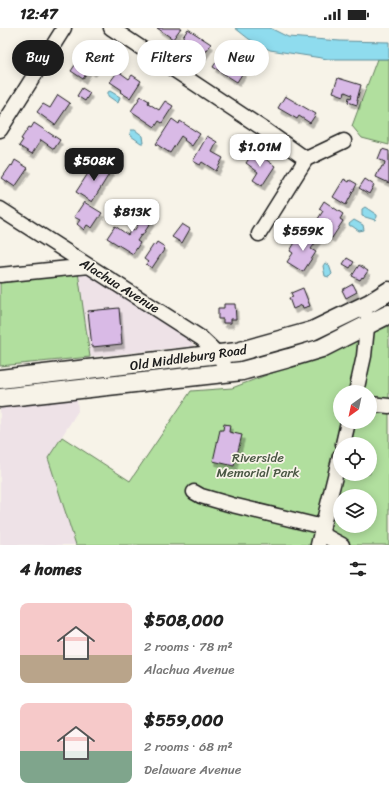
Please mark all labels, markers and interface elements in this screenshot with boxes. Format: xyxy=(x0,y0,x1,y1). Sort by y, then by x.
text: 12:47 xyxy=(20,1,58,27)
chip: Buy xyxy=(12,40,64,76)
chip: Rent xyxy=(72,40,129,76)
chip: Filters xyxy=(137,40,206,76)
chip: New xyxy=(214,40,269,76)
pin: $1.01M xyxy=(227,134,293,168)
text: $1.01M xyxy=(239,135,281,158)
pin: $508K xyxy=(66,148,122,182)
text: $508K xyxy=(74,149,114,172)
pin: $813K xyxy=(104,199,160,233)
text: $813K xyxy=(113,200,151,223)
pin: $559K xyxy=(275,218,331,252)
text: $559K xyxy=(283,219,323,242)
street label: Alachua Avenue xyxy=(74,251,164,319)
street label: Old Middleburg Road xyxy=(128,338,249,377)
north arrow xyxy=(333,385,377,429)
map controls xyxy=(333,385,377,533)
button: locate xyxy=(333,437,377,481)
park label: Riverside Memorial Park xyxy=(216,446,300,484)
button: layers xyxy=(333,489,377,533)
text: 4 homes xyxy=(20,554,81,584)
icon: filters xyxy=(347,558,369,580)
text: $508,000 xyxy=(144,605,224,635)
icon: home xyxy=(52,619,100,667)
text: 2 rooms · 78 m² xyxy=(144,635,233,658)
text: Alachua Avenue xyxy=(144,658,234,681)
text: $559,000 xyxy=(144,705,223,735)
icon: home xyxy=(52,719,100,767)
text: 2 rooms · 68 m² xyxy=(144,735,233,758)
text: Delaware Avenue xyxy=(144,758,242,781)

